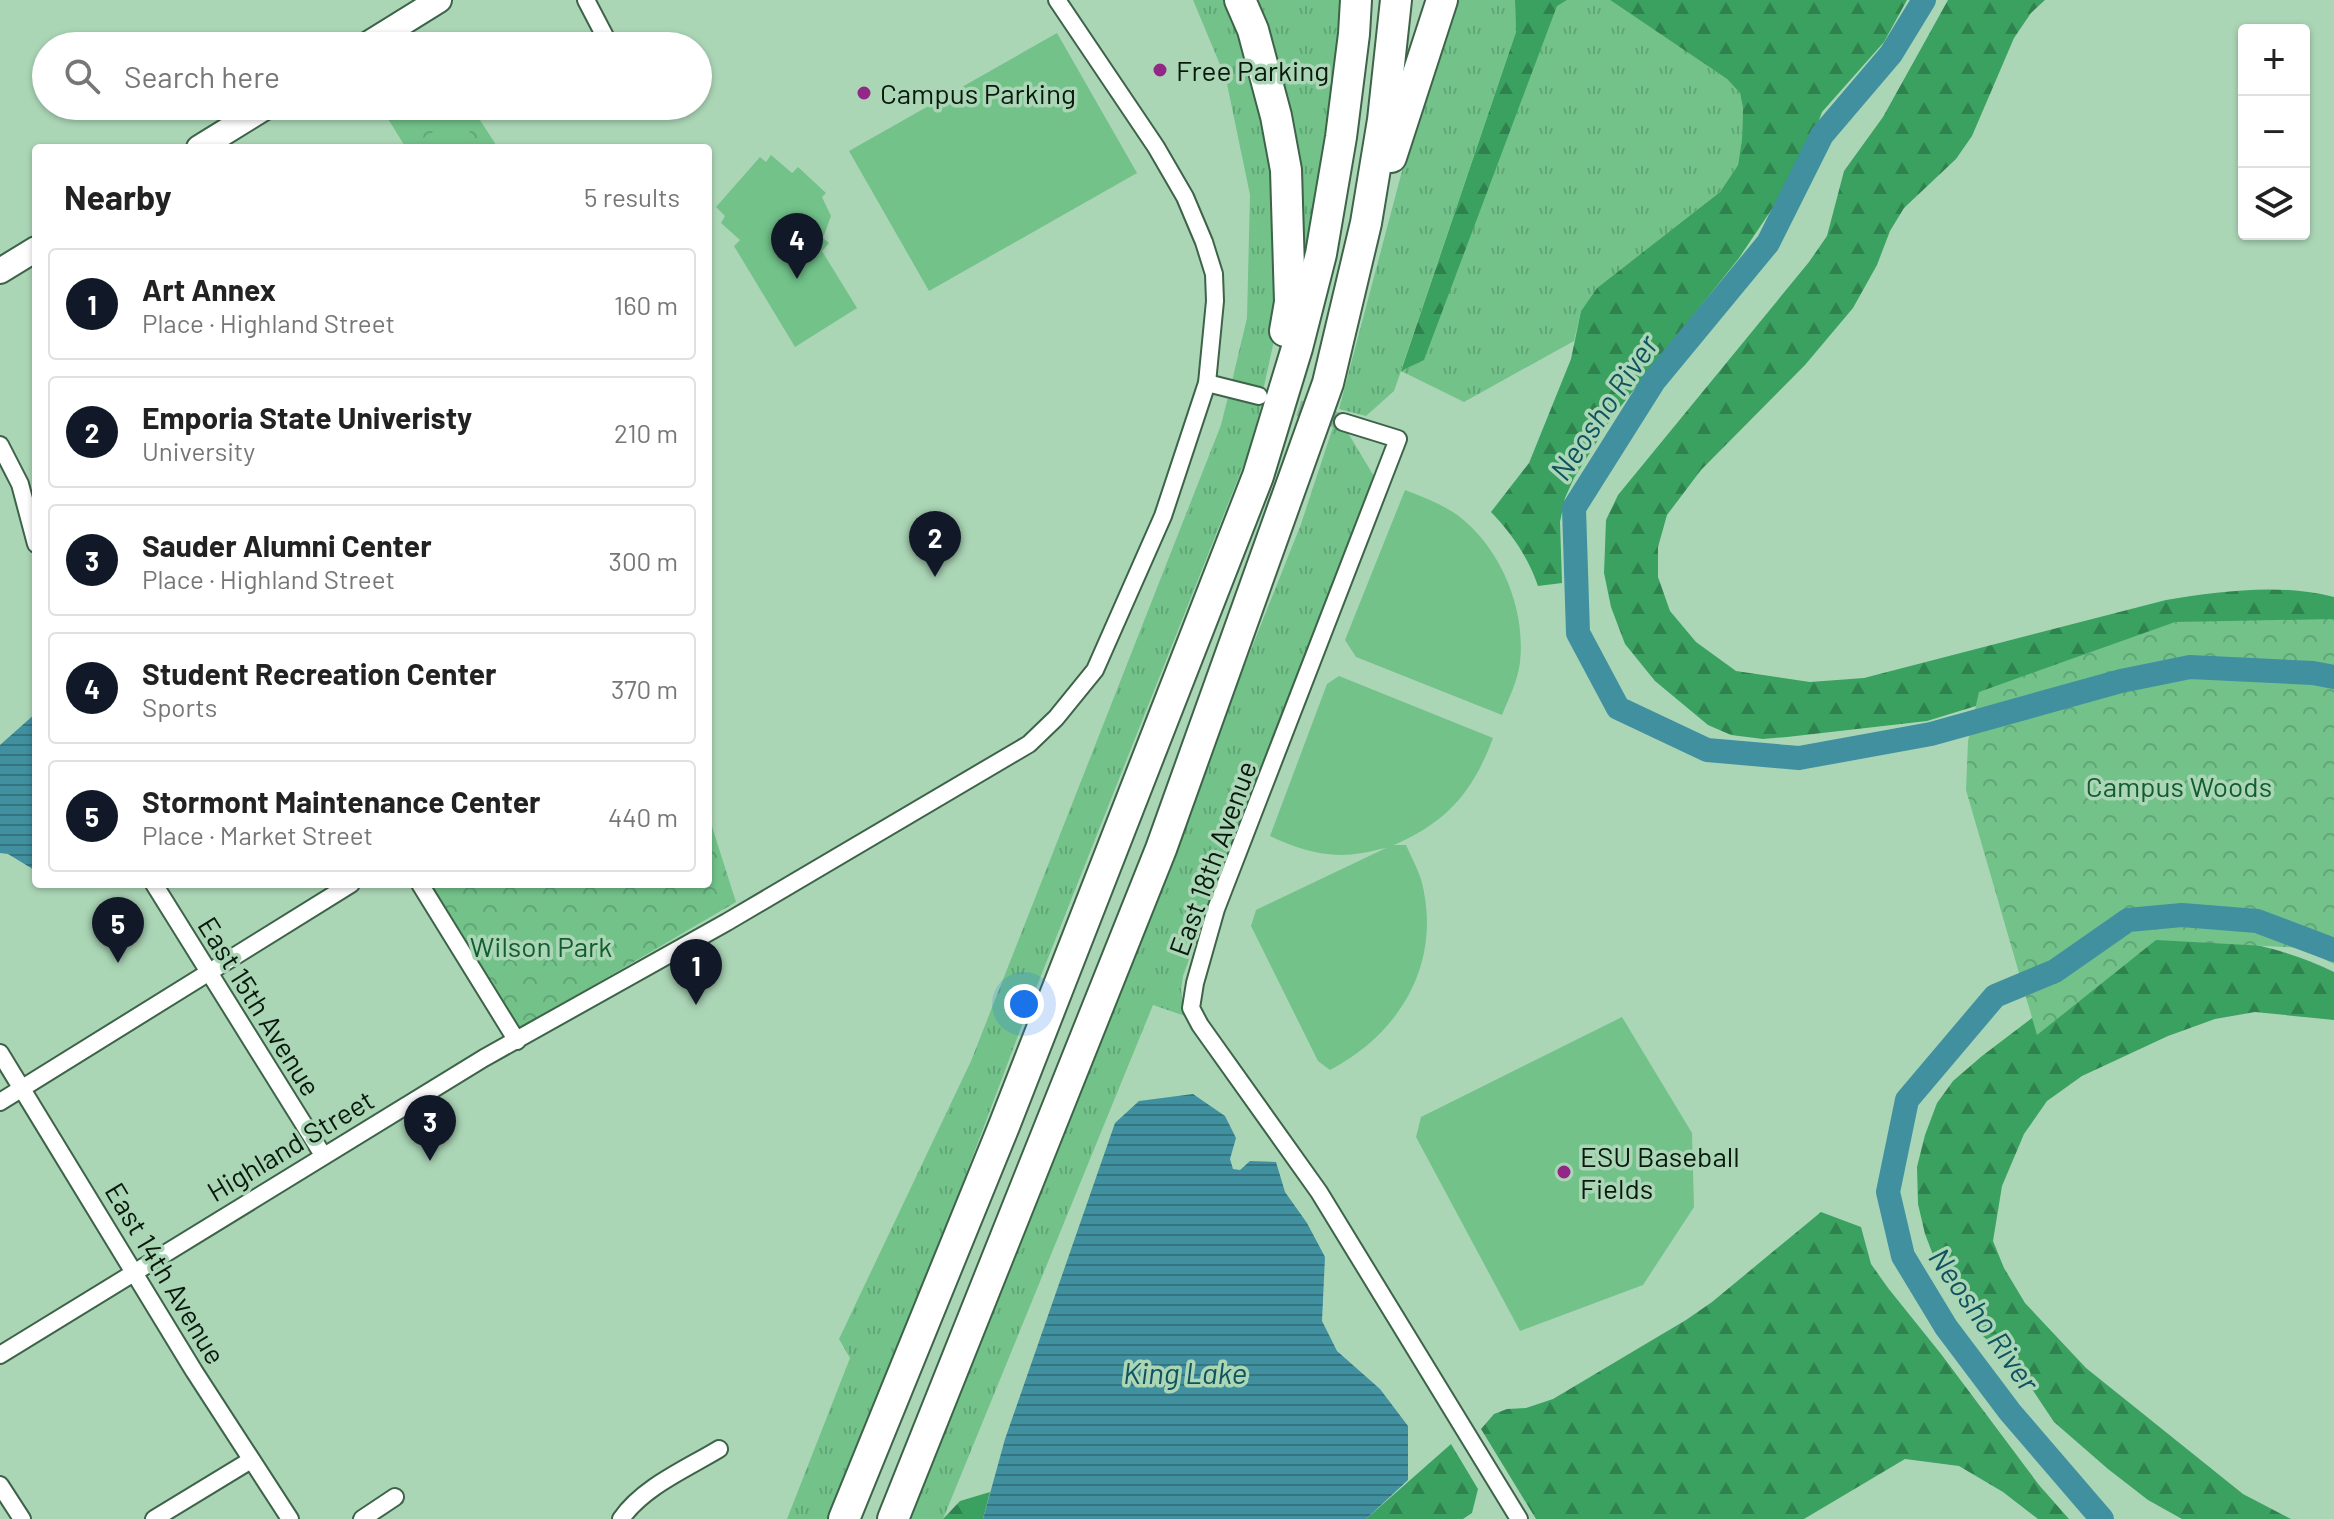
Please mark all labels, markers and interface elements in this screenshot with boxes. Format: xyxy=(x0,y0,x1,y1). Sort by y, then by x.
map controls xyxy=(2238,24,2310,240)
button: + xyxy=(2238,24,2310,96)
search box xyxy=(32,32,712,120)
place label: Free Parking xyxy=(1176,53,1329,87)
icon: search xyxy=(60,54,104,98)
text: Search here xyxy=(124,58,280,94)
marker: Free Parking xyxy=(1151,61,1169,79)
place label: Campus Parking xyxy=(880,76,1076,110)
marker: Campus Parking xyxy=(855,84,873,102)
button: − xyxy=(2238,96,2310,168)
button: layers xyxy=(2238,168,2310,240)
text: Nearby xyxy=(64,176,172,217)
text: 5 results xyxy=(584,181,680,212)
pin: 4 xyxy=(771,213,823,279)
text: Art Annex xyxy=(142,271,276,307)
text: 1 xyxy=(87,289,97,320)
text: 160 m xyxy=(614,289,678,320)
text: Place · Highland Street xyxy=(142,307,395,338)
water label: Neosho River xyxy=(1541,327,1665,486)
text: Emporia State Univeristy xyxy=(142,399,472,435)
text: 2 xyxy=(85,417,99,448)
text: 210 m xyxy=(614,417,678,448)
text: University xyxy=(142,435,255,466)
pin: 2 xyxy=(909,511,961,577)
text: Sauder Alumni Center xyxy=(142,527,432,563)
text: 3 xyxy=(85,545,99,576)
text: 300 m xyxy=(609,545,678,576)
text: Place · Highland Street xyxy=(142,563,395,594)
text: Student Recreation Center xyxy=(142,655,497,691)
text: 4 xyxy=(84,673,100,704)
text: 370 m xyxy=(611,673,678,704)
text: Sports xyxy=(142,691,217,722)
street label: East 18th Avenue xyxy=(1161,756,1263,960)
park label: Campus Woods xyxy=(2086,769,2272,803)
text: Stormont Maintenance Center xyxy=(142,783,541,819)
text: 5 xyxy=(85,801,99,832)
text: 440 m xyxy=(608,801,678,832)
text: Place · Market Street xyxy=(142,819,373,850)
pin: 5 xyxy=(92,897,144,963)
street label: East 15th Avenue xyxy=(191,910,329,1102)
park label: Wilson Park xyxy=(470,929,612,963)
pin: 1 xyxy=(670,939,722,1005)
your location xyxy=(1004,984,1044,1024)
street label: Highland Street xyxy=(200,1082,380,1208)
pin: 3 xyxy=(404,1095,456,1161)
place label: ESU Baseball Fields xyxy=(1580,1139,1740,1205)
marker: ESU Baseball Fields xyxy=(1555,1163,1573,1181)
street label: East 14th Avenue xyxy=(98,1176,234,1370)
water label: Neosho River xyxy=(1922,1240,2048,1399)
water label: King Lake xyxy=(1123,1354,1247,1390)

